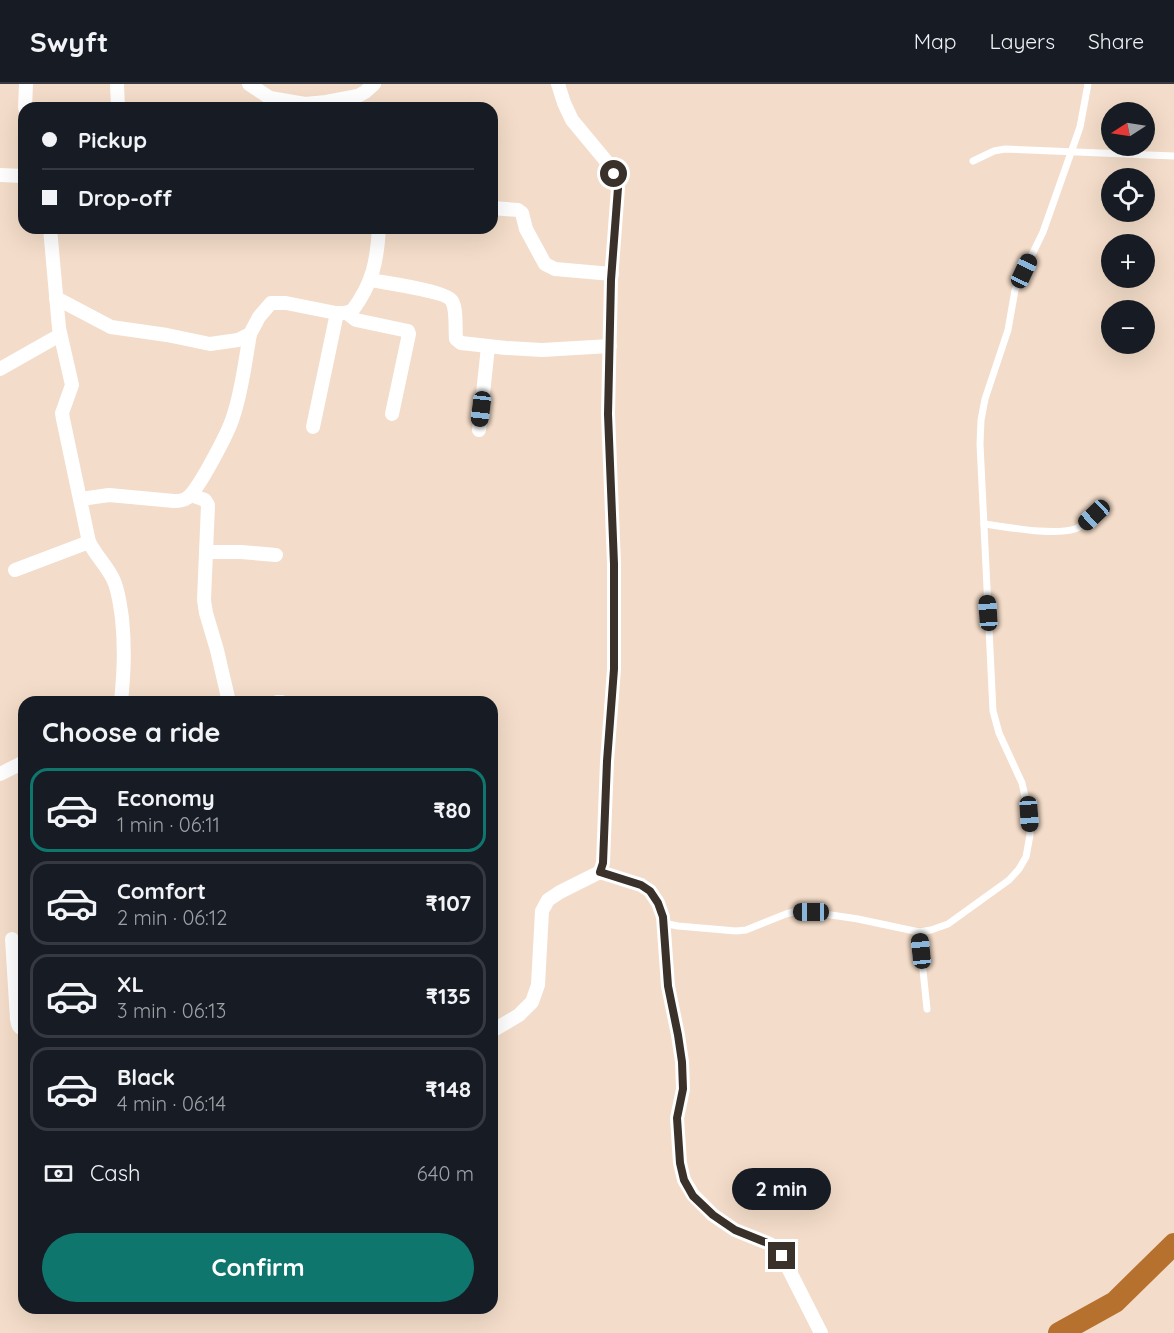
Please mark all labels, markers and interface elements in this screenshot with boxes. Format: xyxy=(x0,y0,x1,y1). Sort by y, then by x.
text: Swyft xyxy=(30,24,108,59)
text: Map xyxy=(914,28,957,54)
text: Layers xyxy=(990,28,1055,54)
text: Share xyxy=(1088,28,1144,54)
north arrow xyxy=(1101,102,1155,156)
map controls xyxy=(1101,102,1155,354)
text: Pickup xyxy=(78,126,147,154)
route start xyxy=(600,160,627,187)
button: locate xyxy=(1101,168,1155,222)
text: Drop-off xyxy=(78,184,172,212)
button: + xyxy=(1101,234,1155,288)
car xyxy=(1008,251,1040,291)
button: − xyxy=(1101,300,1155,354)
car xyxy=(470,390,492,428)
car xyxy=(1075,496,1113,534)
car xyxy=(978,594,998,632)
text: Choose a ride xyxy=(42,715,220,749)
icon: car xyxy=(45,783,99,837)
text: Economy xyxy=(117,784,215,812)
car xyxy=(1019,795,1039,833)
text: ₹80 xyxy=(433,796,471,824)
text: 1 min · 06:11 xyxy=(117,812,220,837)
icon: car xyxy=(45,876,99,930)
text: Comfort xyxy=(117,877,206,905)
text: ₹107 xyxy=(426,889,471,917)
car xyxy=(793,903,829,921)
text: 2 min · 06:12 xyxy=(117,905,227,930)
car xyxy=(910,932,932,970)
icon: car xyxy=(45,969,99,1023)
text: XL xyxy=(117,970,144,998)
text: ₹135 xyxy=(426,982,471,1010)
text: 3 min · 06:13 xyxy=(117,998,226,1023)
icon: car xyxy=(45,1062,99,1116)
text: Black xyxy=(117,1063,175,1091)
text: ₹148 xyxy=(425,1075,471,1103)
text: 4 min · 06:14 xyxy=(117,1091,226,1116)
icon: cash xyxy=(42,1157,75,1190)
text: Cash xyxy=(90,1159,141,1187)
text: 640 m xyxy=(417,1161,474,1186)
callout: 2 min xyxy=(732,1169,832,1211)
text: 2 min xyxy=(755,1176,808,1201)
button: Confirm xyxy=(42,1233,474,1302)
route end xyxy=(768,1242,795,1269)

